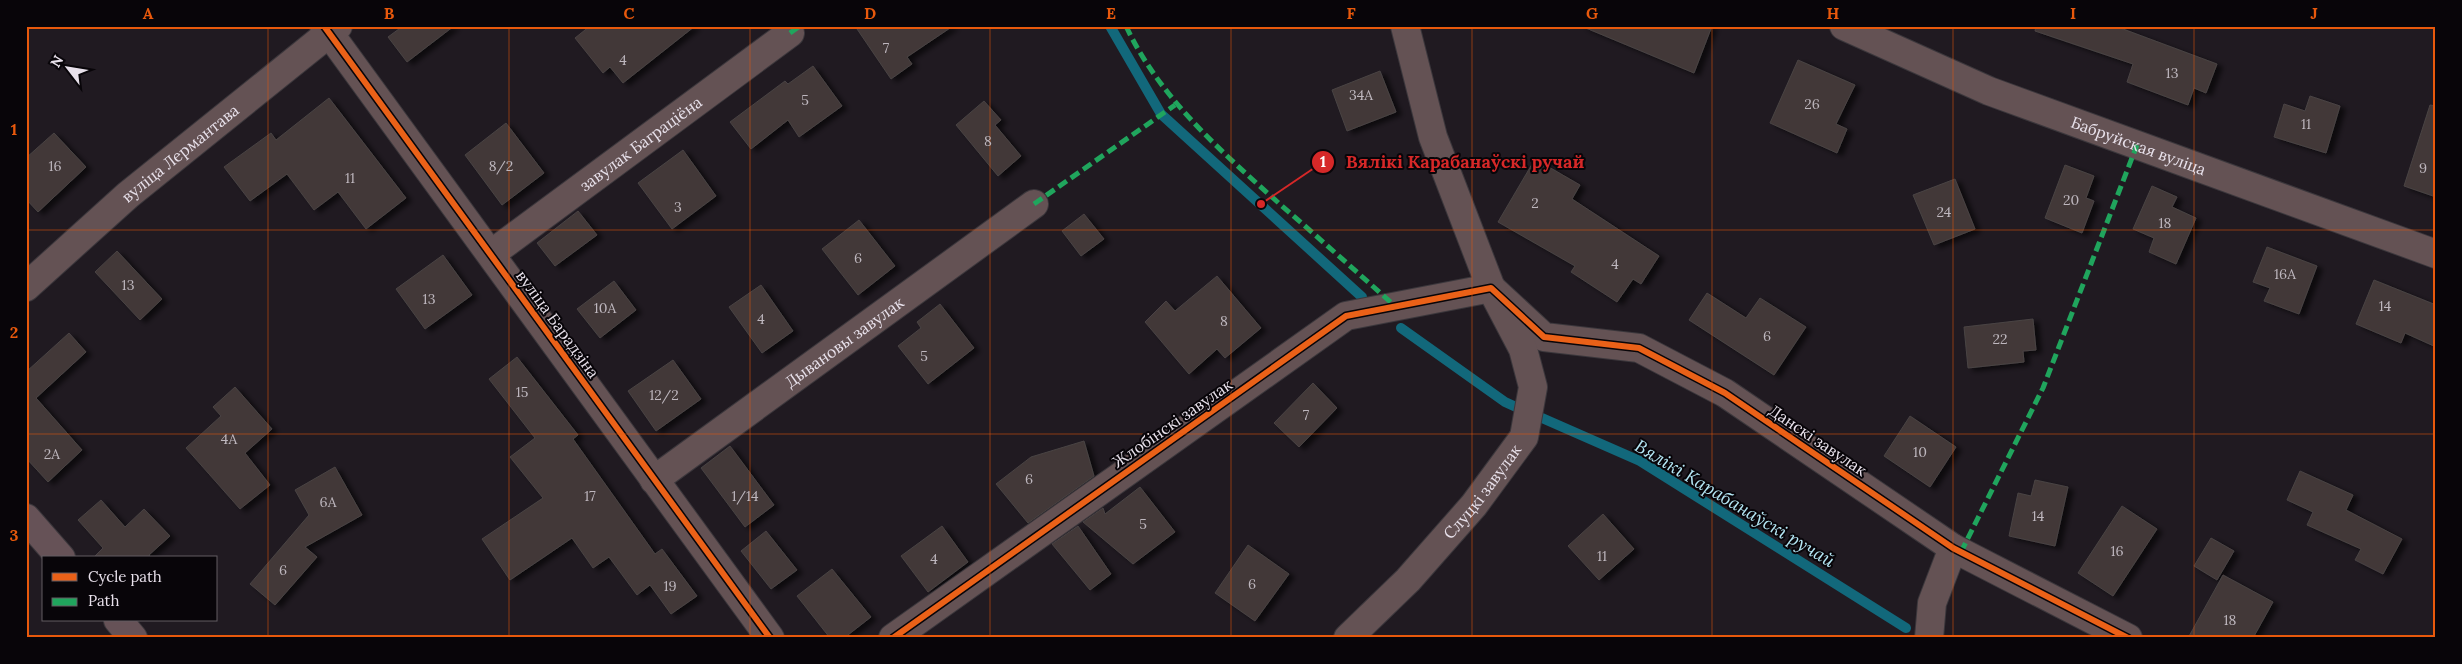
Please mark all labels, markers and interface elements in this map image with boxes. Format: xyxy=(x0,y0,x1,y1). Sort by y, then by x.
text: A xyxy=(143,3,154,23)
text: B xyxy=(384,3,395,23)
text: C xyxy=(623,3,635,23)
text: D xyxy=(864,3,876,23)
text: E xyxy=(1106,3,1116,23)
text: F xyxy=(1346,3,1356,23)
text: G xyxy=(1586,3,1598,23)
text: H xyxy=(1827,3,1840,23)
text: I xyxy=(2070,3,2076,23)
text: J xyxy=(2310,3,2318,23)
house number: 7 xyxy=(883,39,890,57)
north arrow xyxy=(42,42,92,92)
house number: 4 xyxy=(619,51,627,69)
text: N xyxy=(46,52,67,71)
house number: 13 xyxy=(2166,64,2179,82)
house number: 34А xyxy=(1349,86,1373,104)
house number: 5 xyxy=(801,91,809,109)
street label: завулак Баграціёна xyxy=(575,92,706,195)
house number: 26 xyxy=(1804,95,1820,113)
street label: вуліца Лермантава xyxy=(117,100,243,206)
street label: Бабруйская вуліца xyxy=(2068,112,2209,179)
house number: 11 xyxy=(2301,115,2311,133)
text: 1 xyxy=(11,119,17,139)
house number: 8 xyxy=(984,132,992,150)
callout: Вялікі Карабанаўскі ручай xyxy=(1311,146,1594,179)
text: Вялікі Карабанаўскі ручай xyxy=(1346,150,1584,173)
text: 1 xyxy=(1320,152,1326,171)
house number: 16 xyxy=(48,157,62,175)
house number: 8/2 xyxy=(489,157,513,175)
house number: 9 xyxy=(2419,159,2427,177)
house number: 11 xyxy=(345,169,355,187)
house number: 20 xyxy=(2063,191,2079,209)
house number: 2 xyxy=(1531,194,1539,212)
house number: 3 xyxy=(674,198,682,216)
house number: 24 xyxy=(1937,203,1952,221)
house number: 18 xyxy=(2159,214,2172,232)
house number: 6 xyxy=(854,249,862,267)
house number: 4 xyxy=(1611,255,1619,273)
house number: 16А xyxy=(2274,265,2296,283)
street label: вуліца Барадзіна xyxy=(512,266,604,382)
house number: 13 xyxy=(122,276,135,294)
house number: 13 xyxy=(423,290,436,308)
street label: Дывановы завулак xyxy=(781,292,908,392)
house number: 14 xyxy=(2379,297,2392,315)
house number: 10А xyxy=(594,299,617,317)
house number: 4 xyxy=(757,310,765,328)
house number: 8 xyxy=(1220,312,1228,330)
text: 2 xyxy=(10,322,18,342)
house number: 6 xyxy=(1763,327,1771,345)
house number: 22 xyxy=(1992,330,2008,348)
house number: 5 xyxy=(920,347,928,365)
street label: Жлобінскі завулак xyxy=(1108,374,1236,472)
house number: 15 xyxy=(516,383,528,401)
house number: 12/2 xyxy=(649,386,679,404)
street label: Данскі завулак xyxy=(1765,400,1871,480)
house number: 7 xyxy=(1303,406,1310,424)
house number: 4А xyxy=(221,430,237,448)
water label: Вялікі Карабанаўскі ручай xyxy=(1631,434,1839,572)
street label: Слуцкі завулак xyxy=(1439,440,1526,543)
house number: 10 xyxy=(1913,443,1927,461)
house number: 2А xyxy=(44,445,60,463)
house number: 6 xyxy=(1025,470,1033,488)
house number: 17 xyxy=(584,487,596,505)
house number: 1/14 xyxy=(731,487,759,505)
house number: 6А xyxy=(320,493,337,511)
house number: 14 xyxy=(2032,507,2045,525)
house number: 5 xyxy=(1139,515,1147,533)
text: 3 xyxy=(10,525,19,545)
house number: 16 xyxy=(2110,542,2124,560)
house number: 11 xyxy=(1597,547,1607,565)
house number: 4 xyxy=(930,550,938,568)
legend xyxy=(42,556,218,622)
house number: 6 xyxy=(279,561,287,579)
text: Cycle path xyxy=(88,567,162,586)
house number: 6 xyxy=(1248,575,1256,593)
house number: 19 xyxy=(663,577,677,595)
text: Path xyxy=(88,591,119,610)
house number: 18 xyxy=(2224,611,2237,629)

